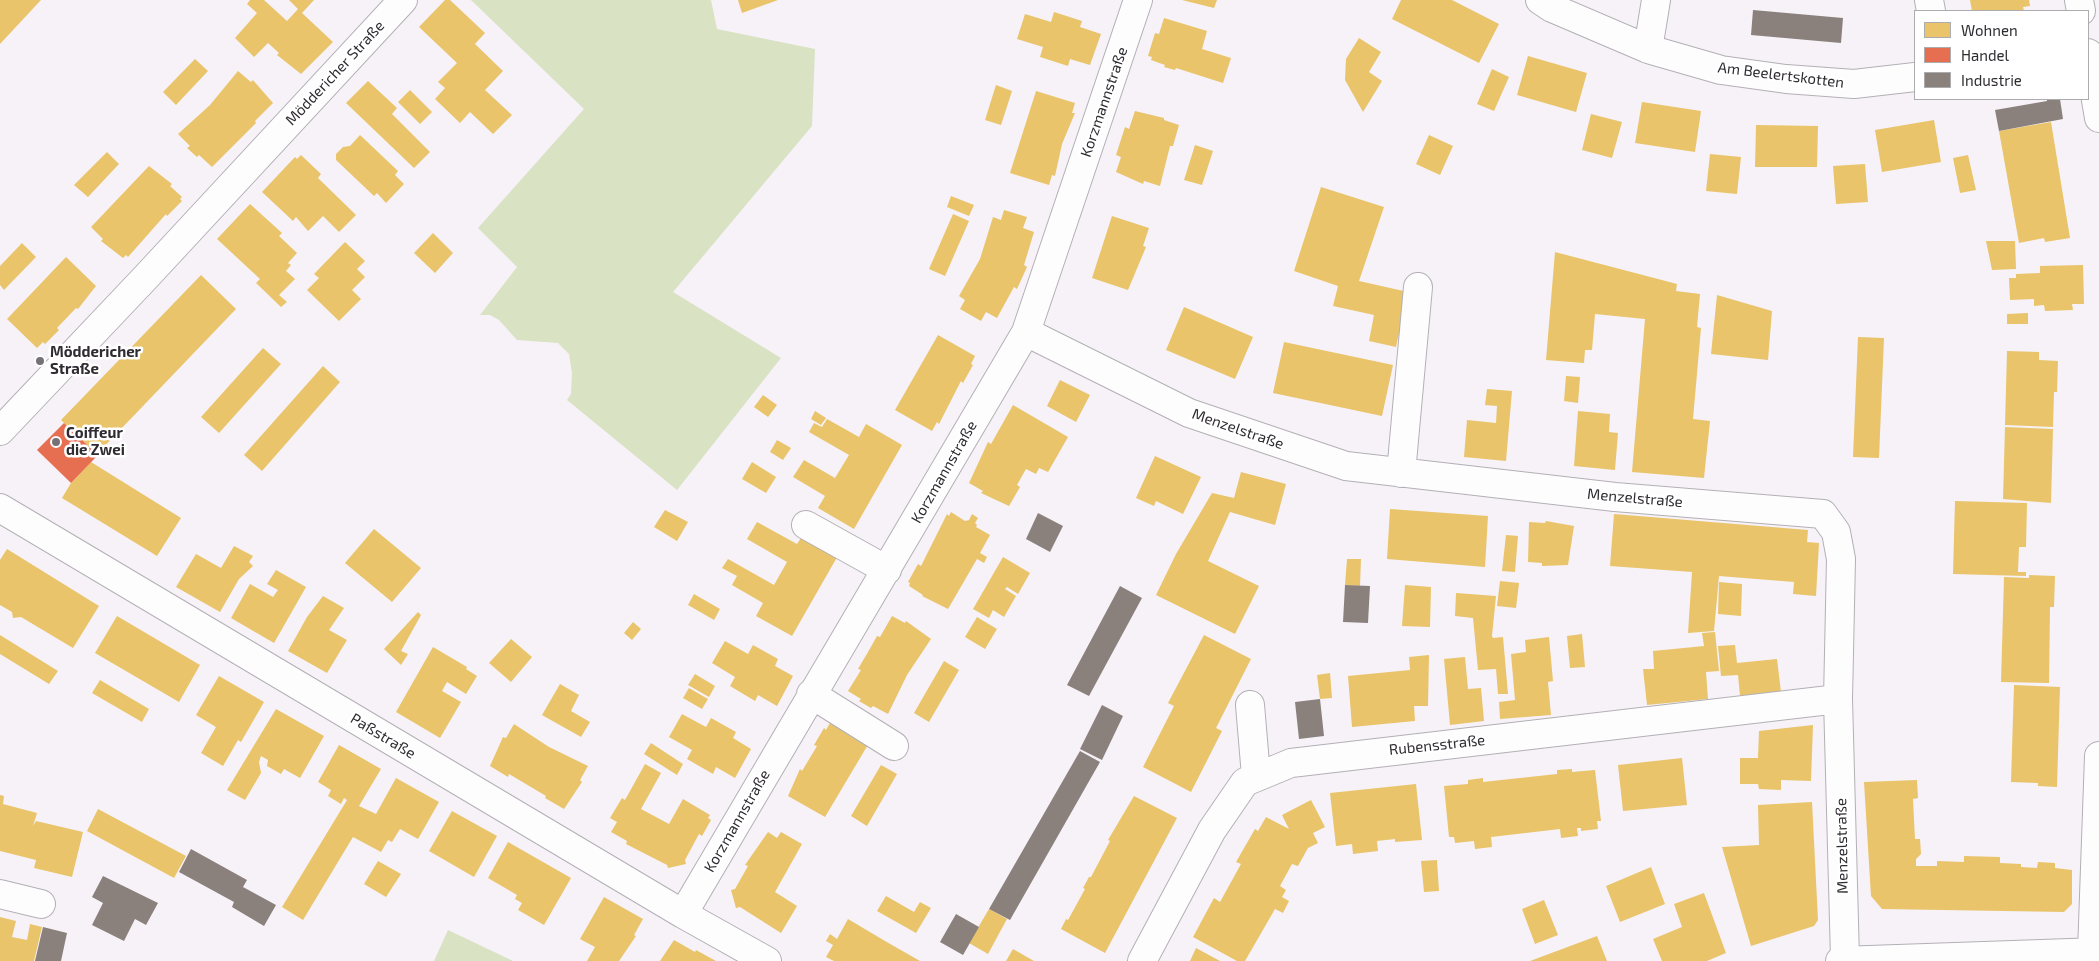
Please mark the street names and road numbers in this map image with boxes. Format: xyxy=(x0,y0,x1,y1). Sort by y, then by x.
street label: Möddericher Straße xyxy=(282,17,388,129)
street label: Korzmannstraße xyxy=(1077,45,1131,159)
street label: Am Beelertskotten xyxy=(1717,58,1845,92)
street label: Menzelstraße xyxy=(1190,405,1286,453)
street label: Korzmannstraße xyxy=(907,418,981,526)
street label: Menzelstraße xyxy=(1586,485,1684,511)
street label: Paßstraße xyxy=(347,710,419,762)
street label: Rubensstraße xyxy=(1388,731,1486,759)
street label: Korzmannstraße xyxy=(700,767,774,875)
street label: Menzelstraße xyxy=(1832,798,1852,894)

